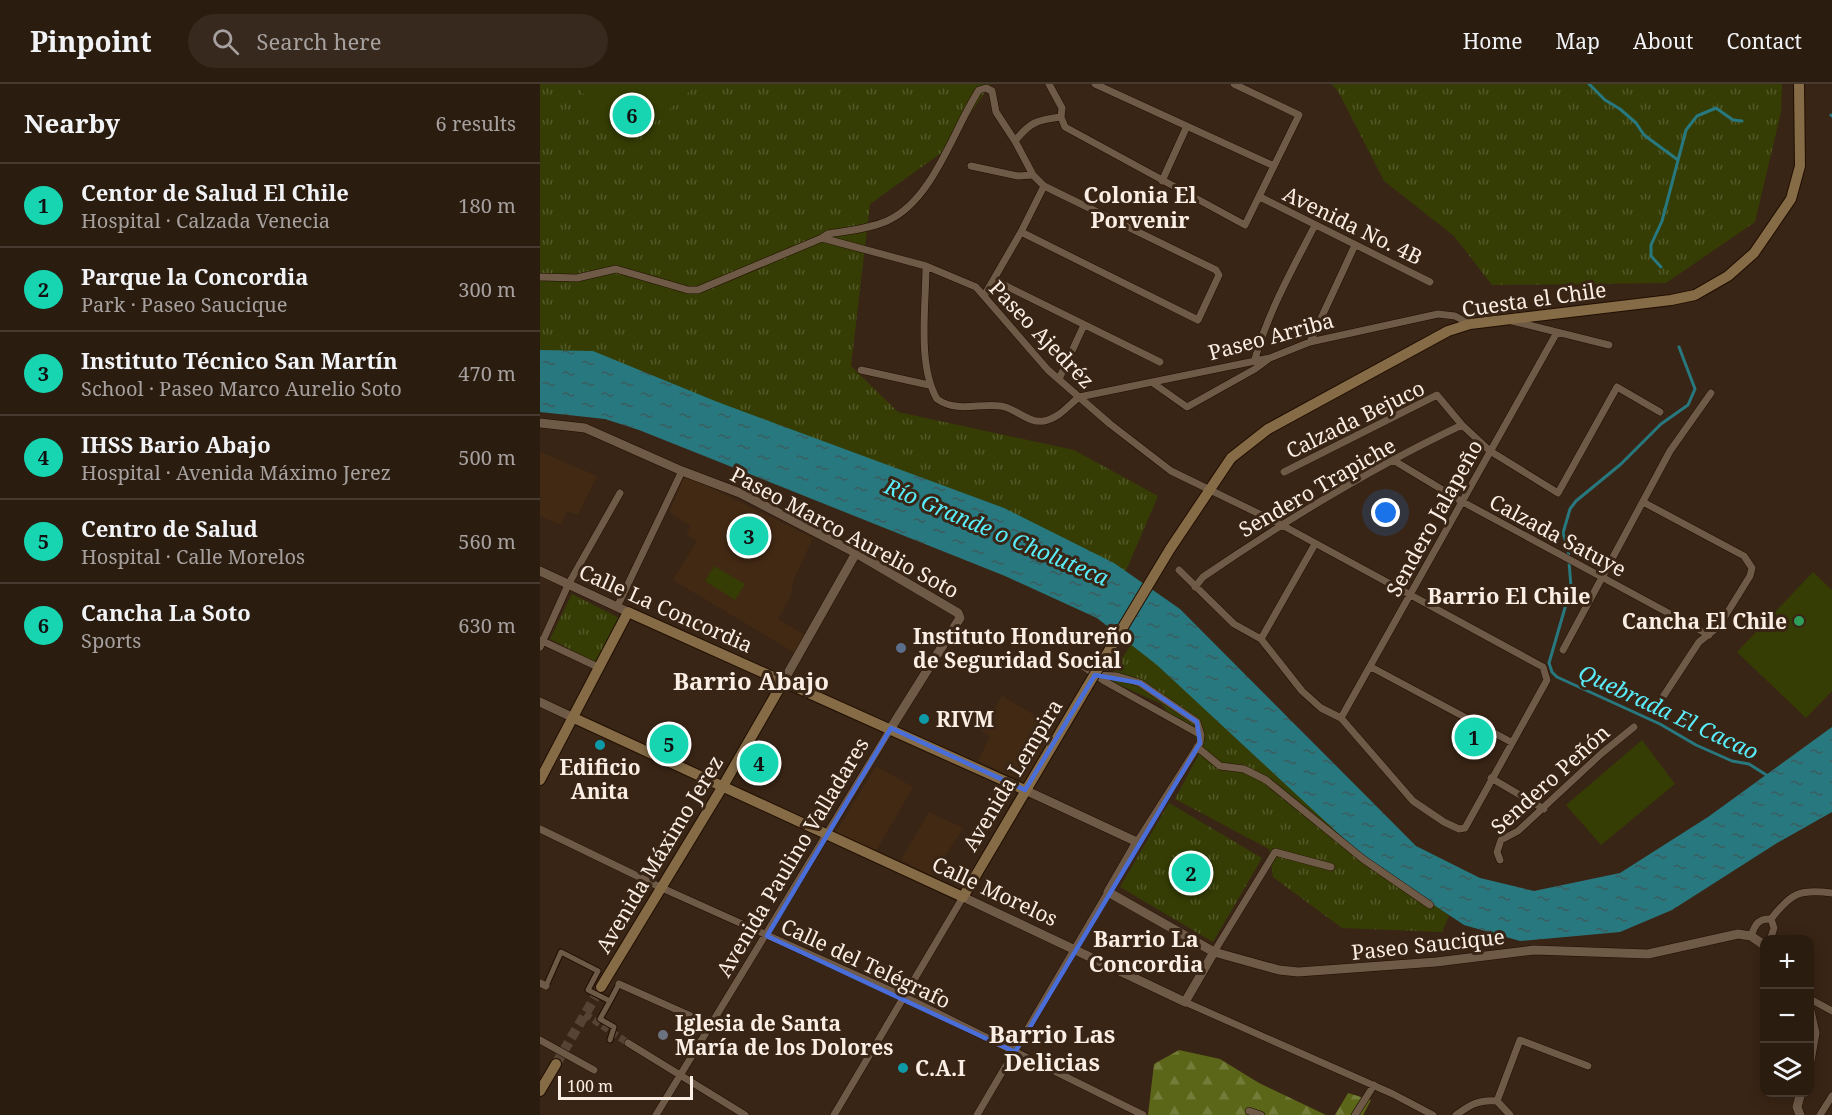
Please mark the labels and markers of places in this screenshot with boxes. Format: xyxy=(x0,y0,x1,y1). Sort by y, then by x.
pin: 6 xyxy=(612,93,652,138)
pin: 3 xyxy=(730,514,768,558)
place label: Cancha El Chile xyxy=(1622,607,1787,635)
marker: Cancha El Chile xyxy=(1792,614,1806,628)
place label: Instituto Hondureño de Seguridad Social xyxy=(913,622,1132,674)
marker: Instituto Hondureño de Seguridad Social xyxy=(894,641,908,655)
place label: RIVM xyxy=(936,705,994,733)
marker: RIVM xyxy=(917,712,931,726)
pin: 1 xyxy=(1454,714,1494,760)
pin: 5 xyxy=(650,722,688,766)
marker: Edificio Anita xyxy=(593,738,607,752)
pin: 4 xyxy=(740,740,778,786)
place label: Edificio Anita xyxy=(559,753,641,805)
pin: 2 xyxy=(1172,850,1210,896)
place label: Iglesia de Santa María de los Dolores xyxy=(675,1009,893,1061)
marker: Iglesia de Santa María de los Dolores xyxy=(656,1028,670,1042)
place label: C.A.I xyxy=(915,1054,966,1082)
marker: C.A.I xyxy=(896,1061,910,1075)

